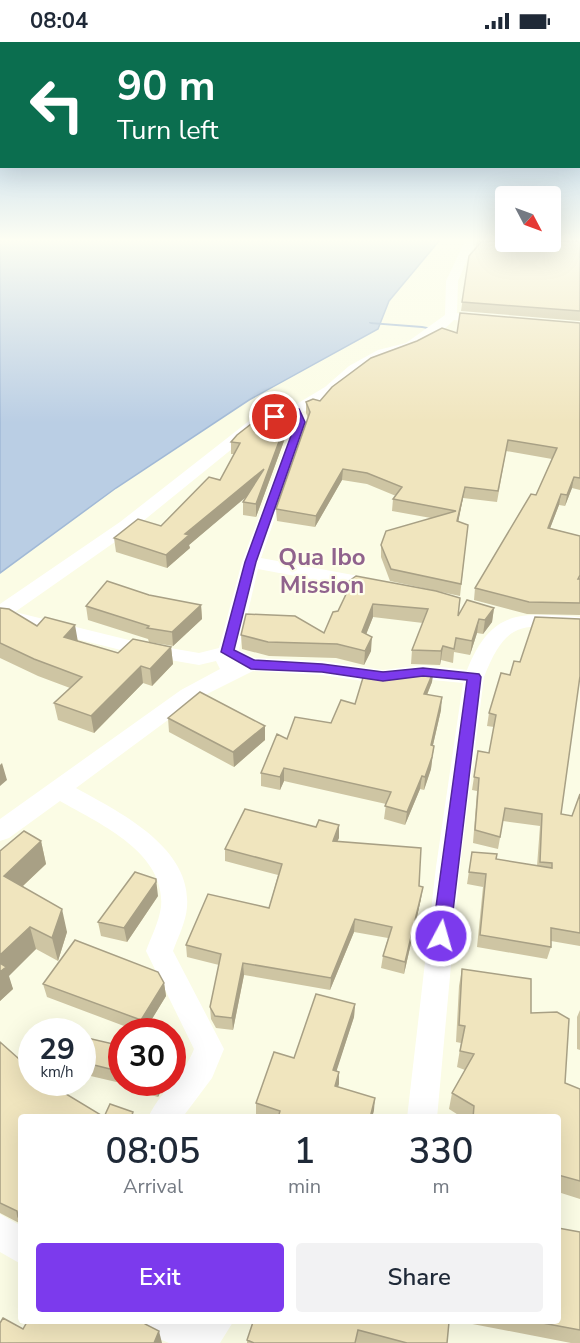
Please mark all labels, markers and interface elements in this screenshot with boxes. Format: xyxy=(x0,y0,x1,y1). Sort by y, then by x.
text: 08:04 xyxy=(30,6,88,36)
text: 90 m xyxy=(117,58,216,115)
icon: left xyxy=(18,66,96,144)
text: Turn left xyxy=(117,112,218,149)
north arrow xyxy=(495,186,561,252)
map controls xyxy=(495,186,561,252)
pin xyxy=(249,391,300,442)
icon: arrive xyxy=(258,400,291,433)
district label: Qua Ibo Mission xyxy=(278,541,366,601)
position arrow xyxy=(409,904,473,968)
speed limit sign: 30 xyxy=(108,1018,186,1096)
text: 29 xyxy=(39,1029,75,1070)
text: km/h xyxy=(40,1062,74,1082)
text: 08:05 xyxy=(106,1127,200,1176)
text: 1 xyxy=(294,1127,315,1176)
text: 330 xyxy=(409,1127,473,1176)
text: Arrival xyxy=(123,1173,183,1200)
text: min xyxy=(288,1173,321,1200)
text: m xyxy=(433,1173,450,1200)
button: Exit xyxy=(36,1243,284,1312)
button: Share xyxy=(296,1243,543,1312)

